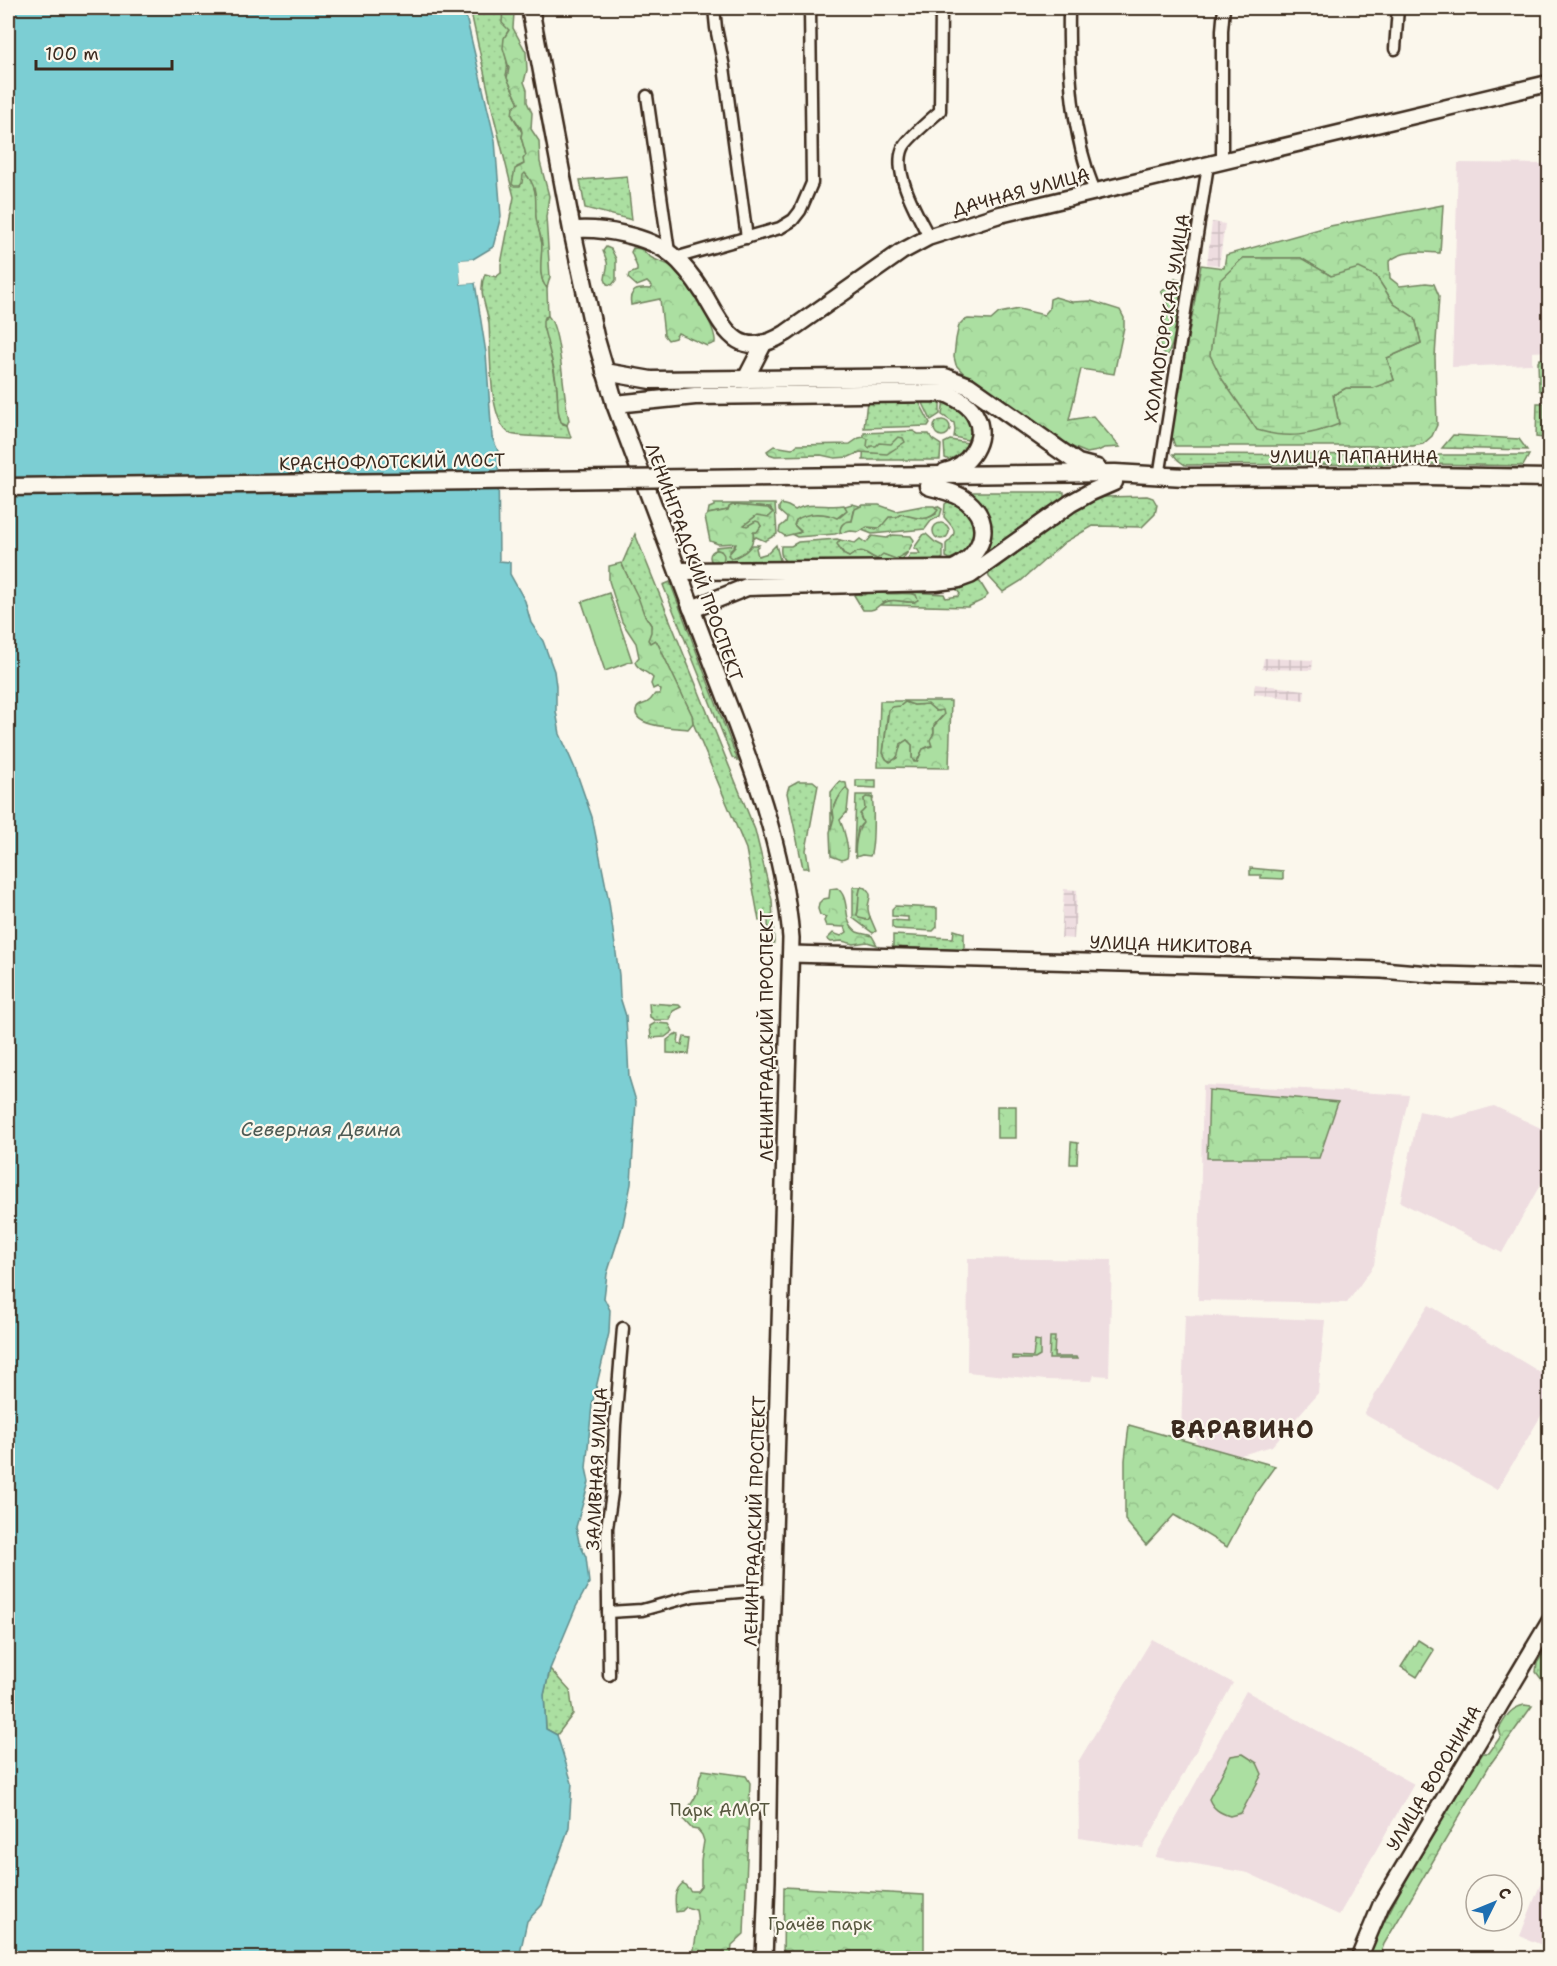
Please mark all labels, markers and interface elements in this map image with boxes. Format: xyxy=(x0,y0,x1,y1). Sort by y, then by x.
scale bar xyxy=(36,33,172,71)
text: 100 m xyxy=(45,42,99,66)
street label: ДАЧНАЯ УЛИЦА xyxy=(950,162,1092,222)
street label: ХОЛМОГОРСКАЯ УЛИЦА xyxy=(1139,212,1195,424)
street label: ЛЕНИНГРАДСКИЙ ПРОСПЕКТ xyxy=(640,440,748,684)
street label: УЛИЦА ПАПАНИНА xyxy=(1270,445,1438,469)
street label: КРАСНОФЛОТСКИЙ МОСТ xyxy=(279,448,505,476)
street label: ЛЕНИНГРАДСКИЙ ПРОСПЕКТ xyxy=(755,910,779,1162)
street label: УЛИЦА НИКИТОВА xyxy=(1089,930,1253,960)
water label: Северная Двина xyxy=(241,1116,401,1142)
street label: ЗАЛИВНАЯ УЛИЦА xyxy=(581,1387,613,1551)
street label: ЛЕНИНГРАДСКИЙ ПРОСПЕКТ xyxy=(739,1395,771,1647)
district label: ВАРАВИНО xyxy=(1171,1414,1315,1446)
street label: УЛИЦА ВОРОНИНА xyxy=(1381,1701,1487,1855)
park label: Парк АМРТ xyxy=(670,1798,770,1822)
north arrow xyxy=(1464,1873,1524,1933)
text: С xyxy=(1494,1882,1516,1904)
park label: Грачёв парк xyxy=(768,1912,873,1936)

